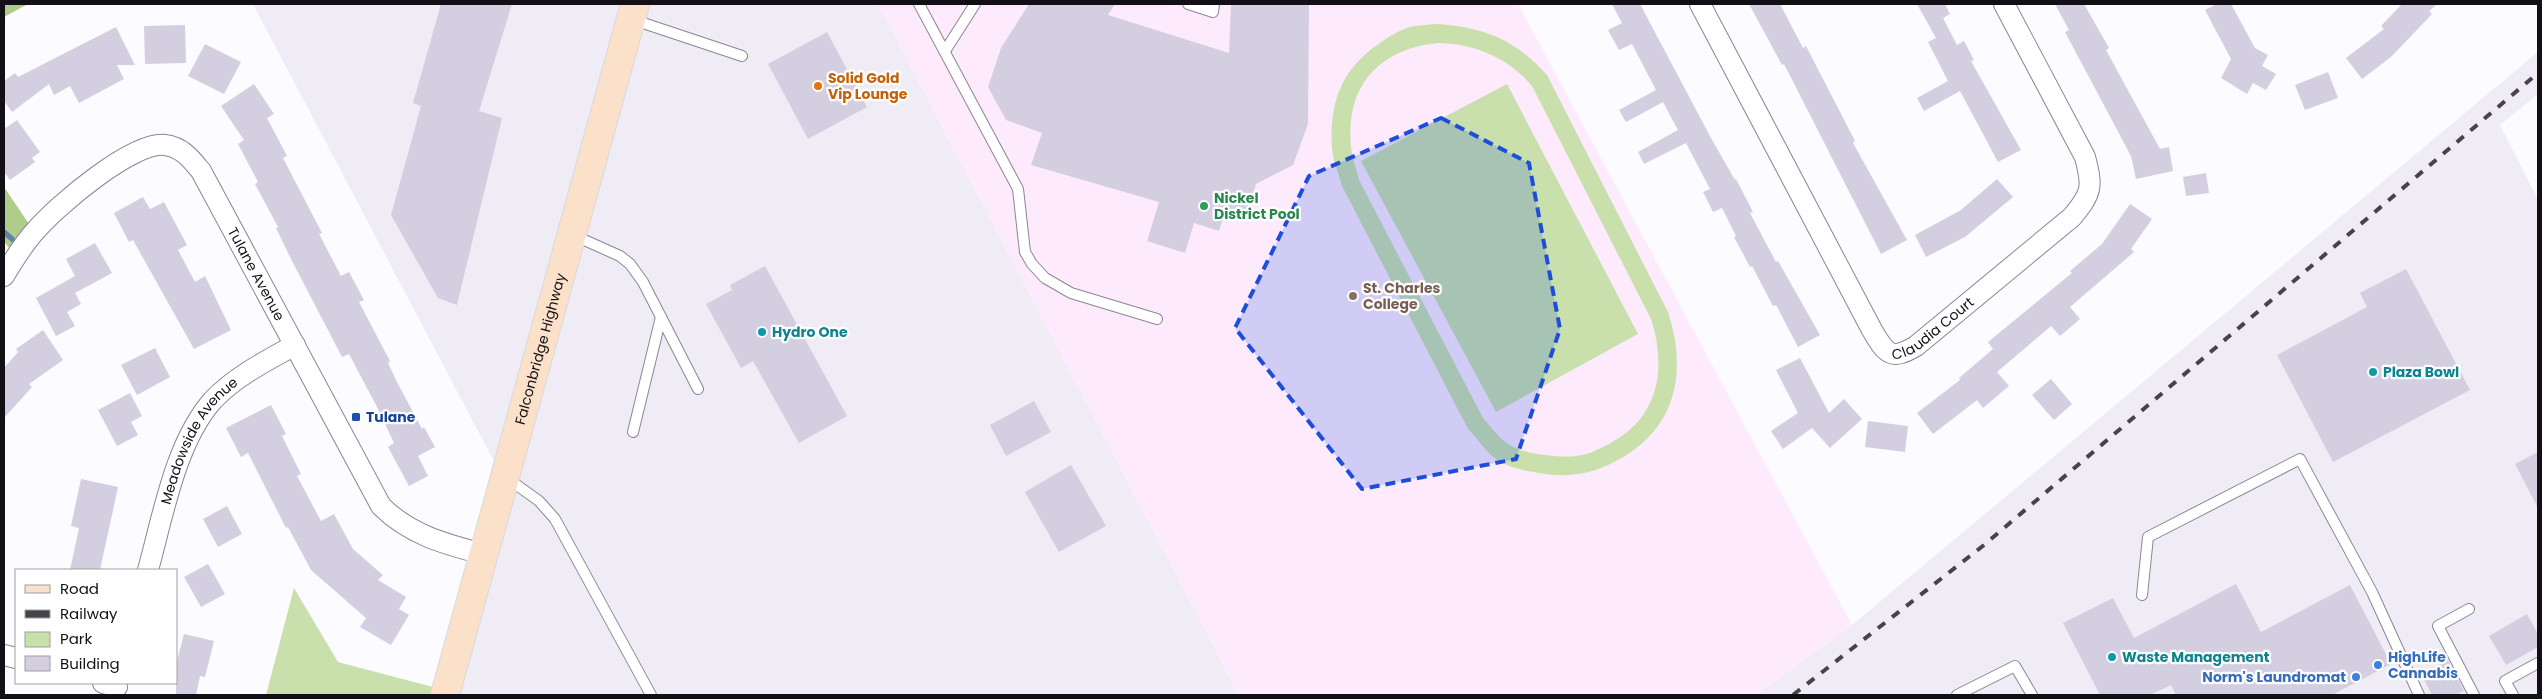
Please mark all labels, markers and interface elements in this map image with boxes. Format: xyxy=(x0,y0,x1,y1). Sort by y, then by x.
place label: Solid Gold Vip Lounge xyxy=(828,68,908,104)
marker: Solid Gold Vip Lounge xyxy=(812,80,824,92)
place label: Nickel District Pool xyxy=(1214,188,1300,224)
marker: Nickel District Pool xyxy=(1198,200,1210,212)
street label: Tulane Avenue xyxy=(223,224,290,324)
street label: Falconbridge Highway xyxy=(510,271,571,427)
place label: St. Charles College xyxy=(1363,278,1441,314)
marker: St. Charles College xyxy=(1347,290,1359,302)
street label: Claudia Court xyxy=(1891,292,1978,364)
place label: Hydro One xyxy=(772,322,848,342)
marker: Hydro One xyxy=(756,326,768,338)
place label: Plaza Bowl xyxy=(2383,362,2459,382)
marker: Plaza Bowl xyxy=(2367,366,2379,378)
street label: Meadowside Avenue xyxy=(155,372,242,507)
place label: Tulane xyxy=(366,407,416,427)
marker: Tulane xyxy=(350,411,362,423)
legend xyxy=(15,569,178,684)
text: Road xyxy=(60,578,99,599)
text: Railway xyxy=(60,603,118,624)
text: Park xyxy=(60,628,92,649)
place label: Waste Management xyxy=(2122,647,2270,667)
place label: HighLife Cannabis xyxy=(2388,647,2458,683)
marker: Waste Management xyxy=(2106,651,2118,663)
text: Building xyxy=(60,653,120,674)
marker: HighLife Cannabis xyxy=(2372,659,2384,671)
place label: Norm's Laundromat xyxy=(2202,667,2346,687)
marker: Norm's Laundromat xyxy=(2350,671,2362,683)

